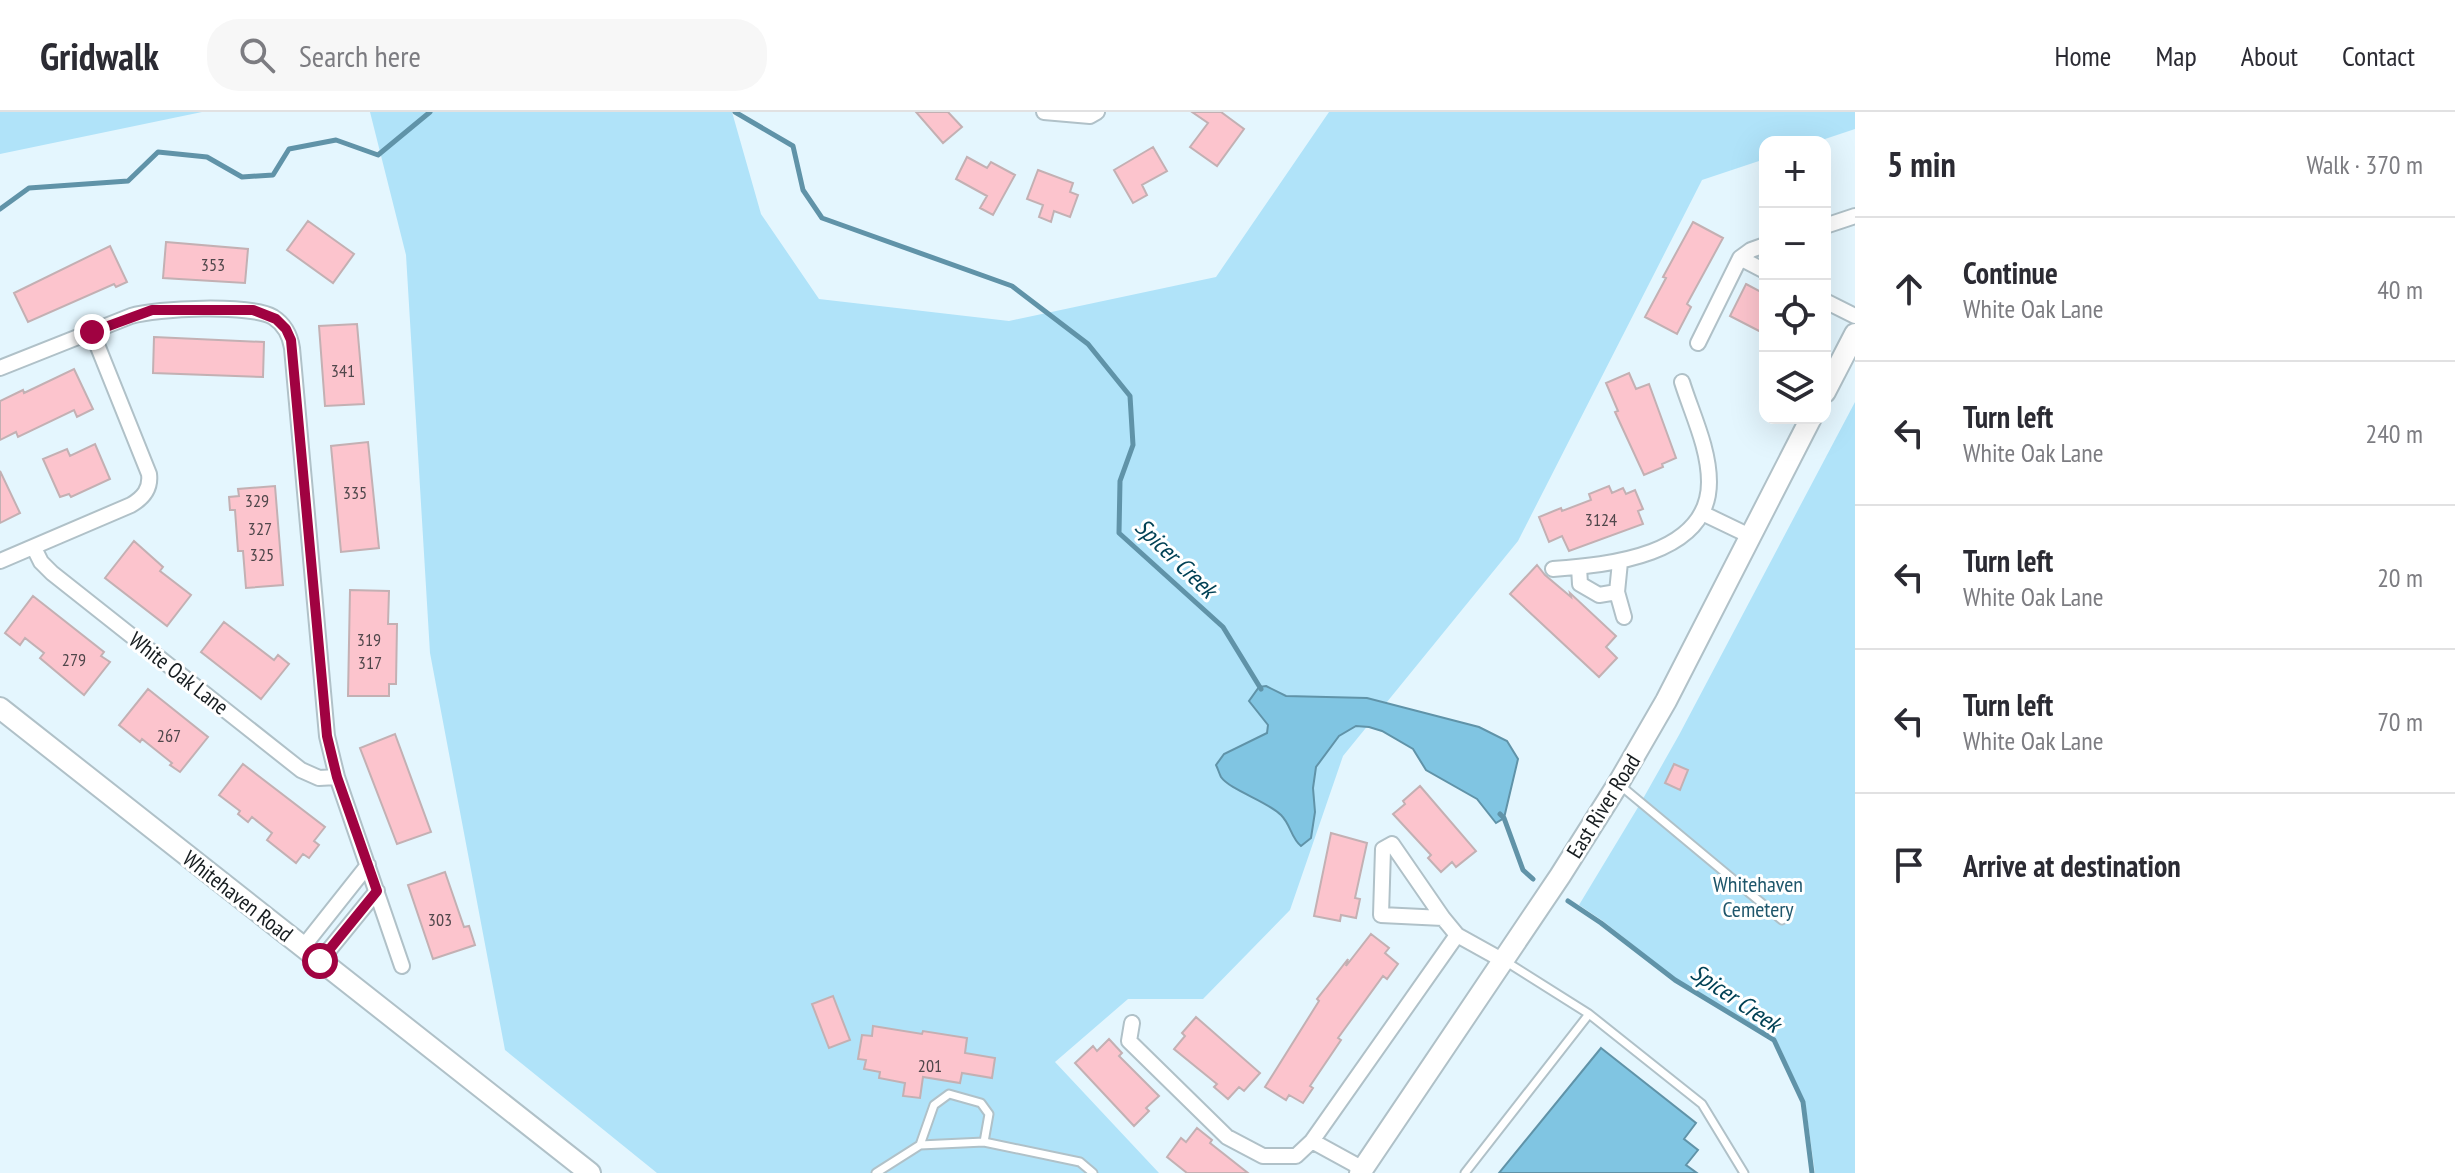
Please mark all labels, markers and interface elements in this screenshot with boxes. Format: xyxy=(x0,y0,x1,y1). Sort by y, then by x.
search box xyxy=(207,19,767,91)
text: Gridwalk xyxy=(40,31,159,80)
icon: search xyxy=(235,33,279,77)
text: Search here xyxy=(299,36,421,75)
text: Home xyxy=(2055,37,2111,74)
text: Map xyxy=(2155,37,2197,74)
text: About xyxy=(2241,37,2298,74)
text: Contact xyxy=(2342,37,2415,74)
map controls xyxy=(1759,136,1831,424)
button: + xyxy=(1759,136,1831,208)
text: 5 min xyxy=(1887,142,1956,186)
text: Walk · 370 m xyxy=(2306,148,2423,181)
button: − xyxy=(1759,208,1831,280)
house number: 353 xyxy=(201,253,225,276)
text: Continue xyxy=(1963,253,2058,292)
icon: ahead xyxy=(1887,267,1931,311)
text: 40 m xyxy=(2377,273,2423,306)
button: locate xyxy=(1759,280,1831,352)
text: White Oak Lane xyxy=(1963,292,2103,325)
route end xyxy=(74,314,110,350)
button: layers xyxy=(1759,352,1831,424)
house number: 341 xyxy=(331,359,355,382)
text: Turn left xyxy=(1963,397,2053,436)
icon: left xyxy=(1887,411,1931,455)
text: 240 m xyxy=(2365,417,2423,450)
text: White Oak Lane xyxy=(1963,436,2103,469)
house number: 335 xyxy=(343,481,367,504)
house number: 329 xyxy=(245,489,269,512)
house number: 3124 xyxy=(1585,508,1617,531)
water label: Spicer Creek xyxy=(1129,511,1225,606)
house number: 327 xyxy=(248,517,272,540)
text: Turn left xyxy=(1963,541,2053,580)
house number: 325 xyxy=(250,543,274,566)
icon: left xyxy=(1887,555,1931,599)
text: 20 m xyxy=(2377,561,2423,594)
text: White Oak Lane xyxy=(1963,580,2103,613)
street label: White Oak Lane xyxy=(124,625,234,721)
house number: 319 xyxy=(357,628,381,651)
house number: 279 xyxy=(62,648,86,671)
house number: 317 xyxy=(358,651,382,674)
text: Turn left xyxy=(1963,685,2053,724)
icon: left xyxy=(1887,699,1931,743)
text: 70 m xyxy=(2377,705,2423,738)
house number: 267 xyxy=(157,724,181,747)
text: White Oak Lane xyxy=(1963,724,2103,757)
street label: East River Road xyxy=(1560,749,1646,863)
icon: arrive xyxy=(1887,843,1931,887)
street label: Whitehaven Road xyxy=(177,844,299,948)
text: Arrive at destination xyxy=(1963,846,2181,885)
park label: Whitehaven Cemetery xyxy=(1713,870,1803,923)
house number: 303 xyxy=(428,908,452,931)
route start xyxy=(302,943,338,979)
water label: Spicer Creek xyxy=(1685,957,1789,1041)
house number: 201 xyxy=(918,1054,942,1077)

